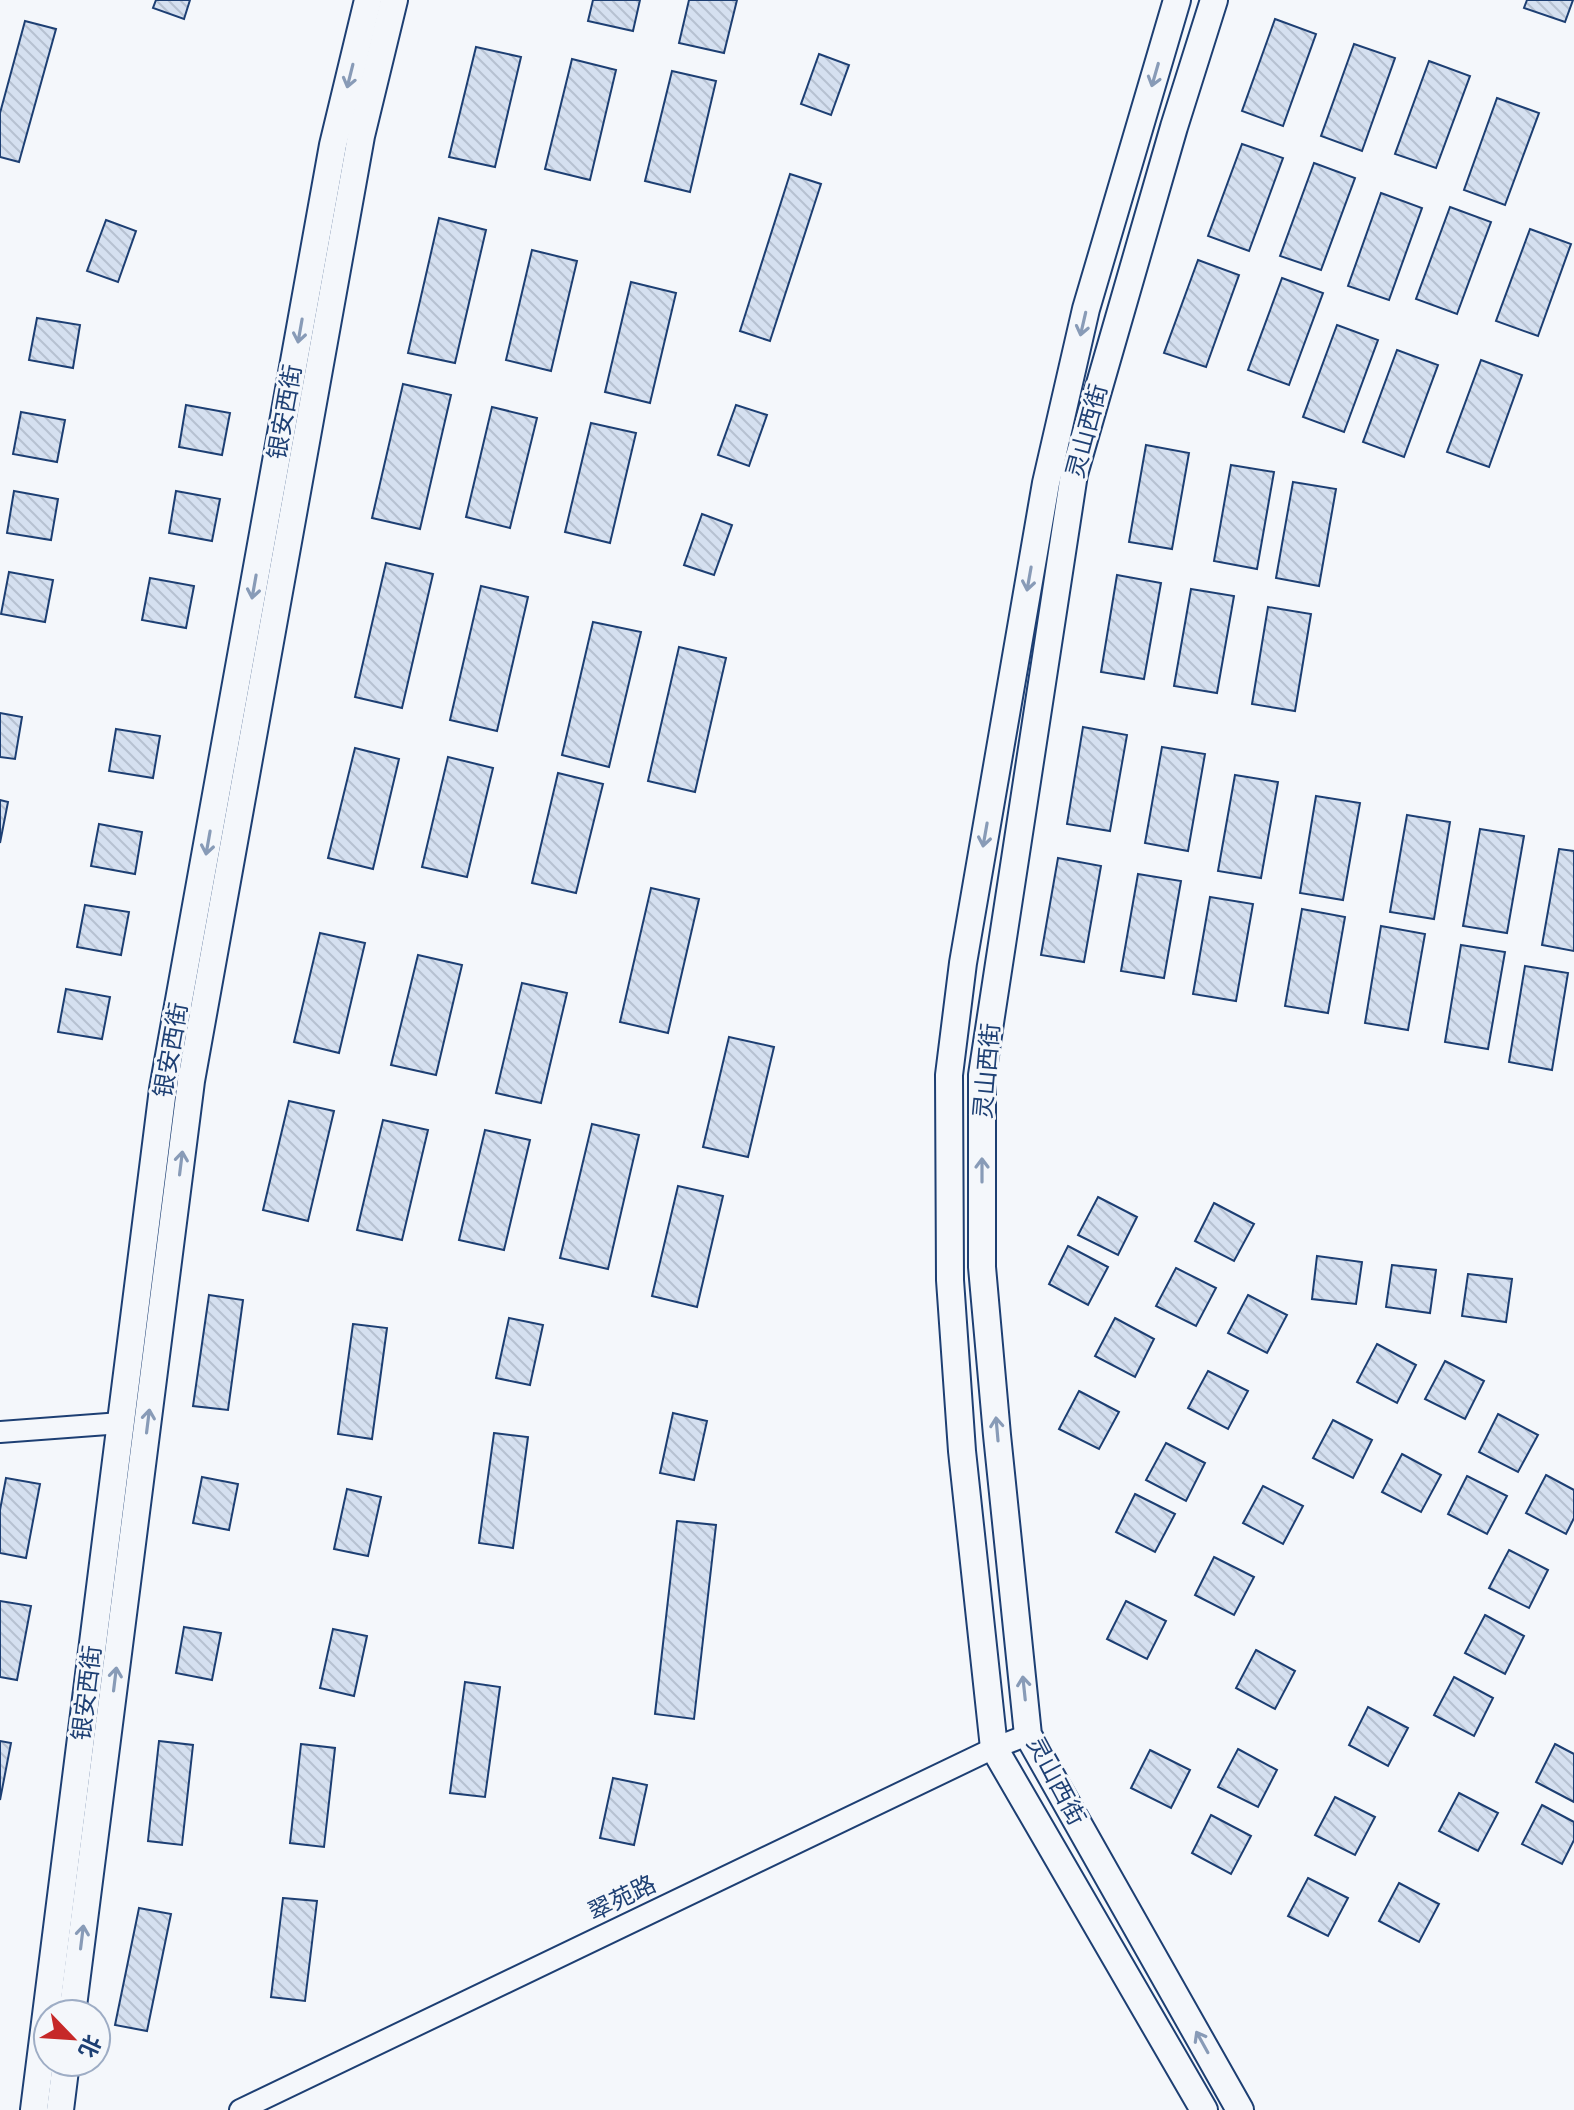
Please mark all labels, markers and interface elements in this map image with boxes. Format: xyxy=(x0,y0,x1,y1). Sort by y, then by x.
one-way arrow xyxy=(1147,61,1162,87)
one-way arrow xyxy=(342,62,357,88)
one-way arrow xyxy=(1074,311,1089,337)
one-way arrow xyxy=(291,318,306,343)
street label: 银安西街 xyxy=(263,362,307,462)
street label: 灵山西街 xyxy=(1061,381,1113,481)
one-way arrow xyxy=(1021,566,1036,591)
one-way arrow xyxy=(245,573,260,599)
one-way arrow xyxy=(977,822,992,847)
one-way arrow xyxy=(199,829,214,855)
street label: 银安西街 xyxy=(149,1000,193,1100)
street label: 灵山西街 xyxy=(969,1022,1005,1120)
one-way arrow xyxy=(174,1151,189,1176)
one-way arrow xyxy=(974,1157,990,1184)
one-way arrow xyxy=(141,1409,156,1434)
one-way arrow xyxy=(989,1416,1004,1443)
street label: 银安西街 xyxy=(67,1644,107,1742)
one-way arrow xyxy=(108,1667,123,1692)
one-way arrow xyxy=(1016,1675,1031,1702)
street label: 灵山西街 xyxy=(1021,1732,1091,1830)
street label: 翠苑路 xyxy=(584,1870,660,1926)
one-way arrow xyxy=(75,1925,90,1950)
north arrow xyxy=(32,1998,112,2078)
text: 北 xyxy=(74,2031,106,2062)
one-way arrow xyxy=(1194,2031,1210,2054)

